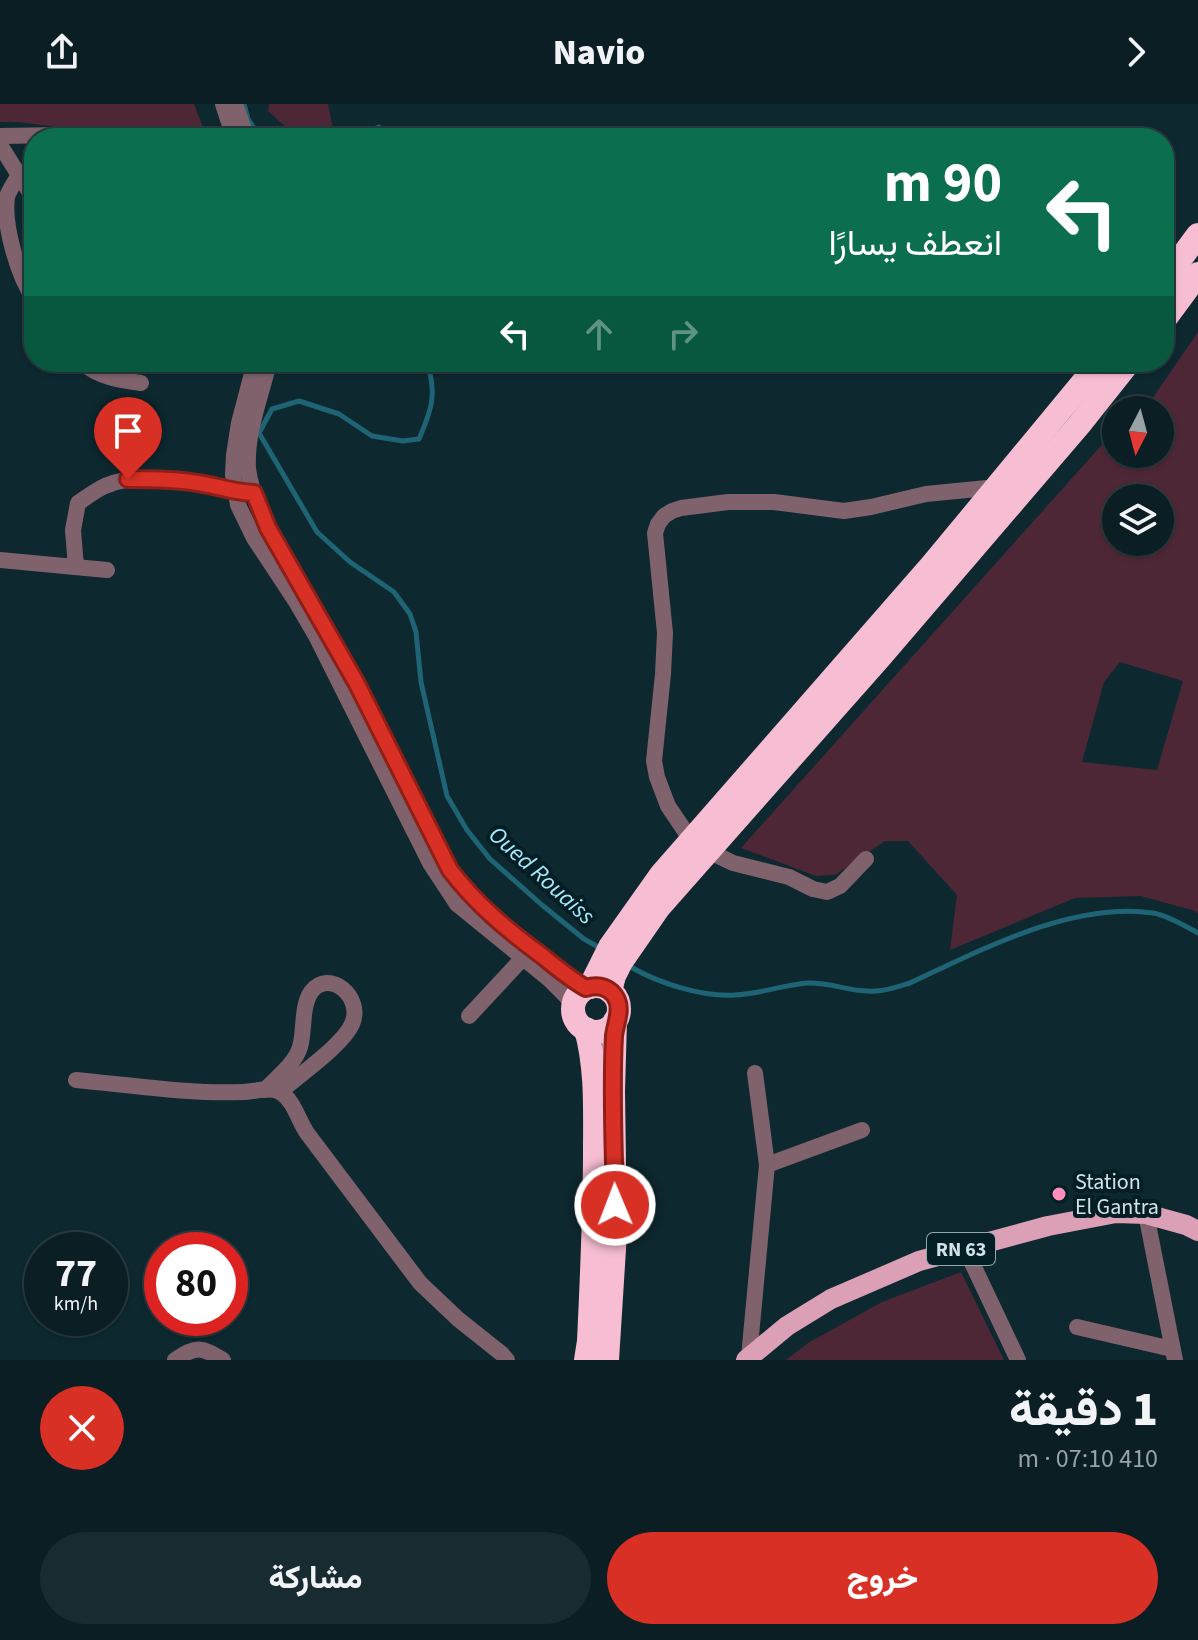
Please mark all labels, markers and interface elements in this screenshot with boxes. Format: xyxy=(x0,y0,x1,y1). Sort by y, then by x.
text: Navio xyxy=(553,27,645,78)
icon: share xyxy=(40,30,84,74)
icon: forward xyxy=(1114,30,1158,74)
text: 90 m xyxy=(884,144,1002,223)
icon: left xyxy=(1030,160,1134,264)
text: انعطف يسارًا xyxy=(829,218,1002,269)
icon: left xyxy=(493,312,537,356)
icon: ahead xyxy=(577,312,621,356)
icon: right xyxy=(661,312,705,356)
north arrow xyxy=(1102,396,1174,468)
map controls xyxy=(1102,396,1174,556)
pin xyxy=(94,397,162,479)
icon: arrive xyxy=(106,409,150,453)
button: layers xyxy=(1102,484,1174,556)
water label: Oued Rouaiss xyxy=(481,818,603,933)
position arrow xyxy=(573,1163,657,1247)
place label: Station El Gantra xyxy=(1075,1166,1159,1223)
marker: Station El Gantra xyxy=(1050,1185,1068,1203)
speed limit sign: 80 xyxy=(144,1232,248,1336)
road number: RN 63 xyxy=(927,1233,995,1265)
text: 77 xyxy=(55,1245,97,1302)
text: km/h xyxy=(54,1290,98,1318)
text: 1 دقيقة xyxy=(1009,1376,1158,1444)
button: close xyxy=(40,1386,124,1470)
text: 410 m · 07:10 xyxy=(1017,1440,1158,1477)
button: مشاركة xyxy=(40,1532,591,1624)
button: خروج xyxy=(607,1532,1158,1624)

